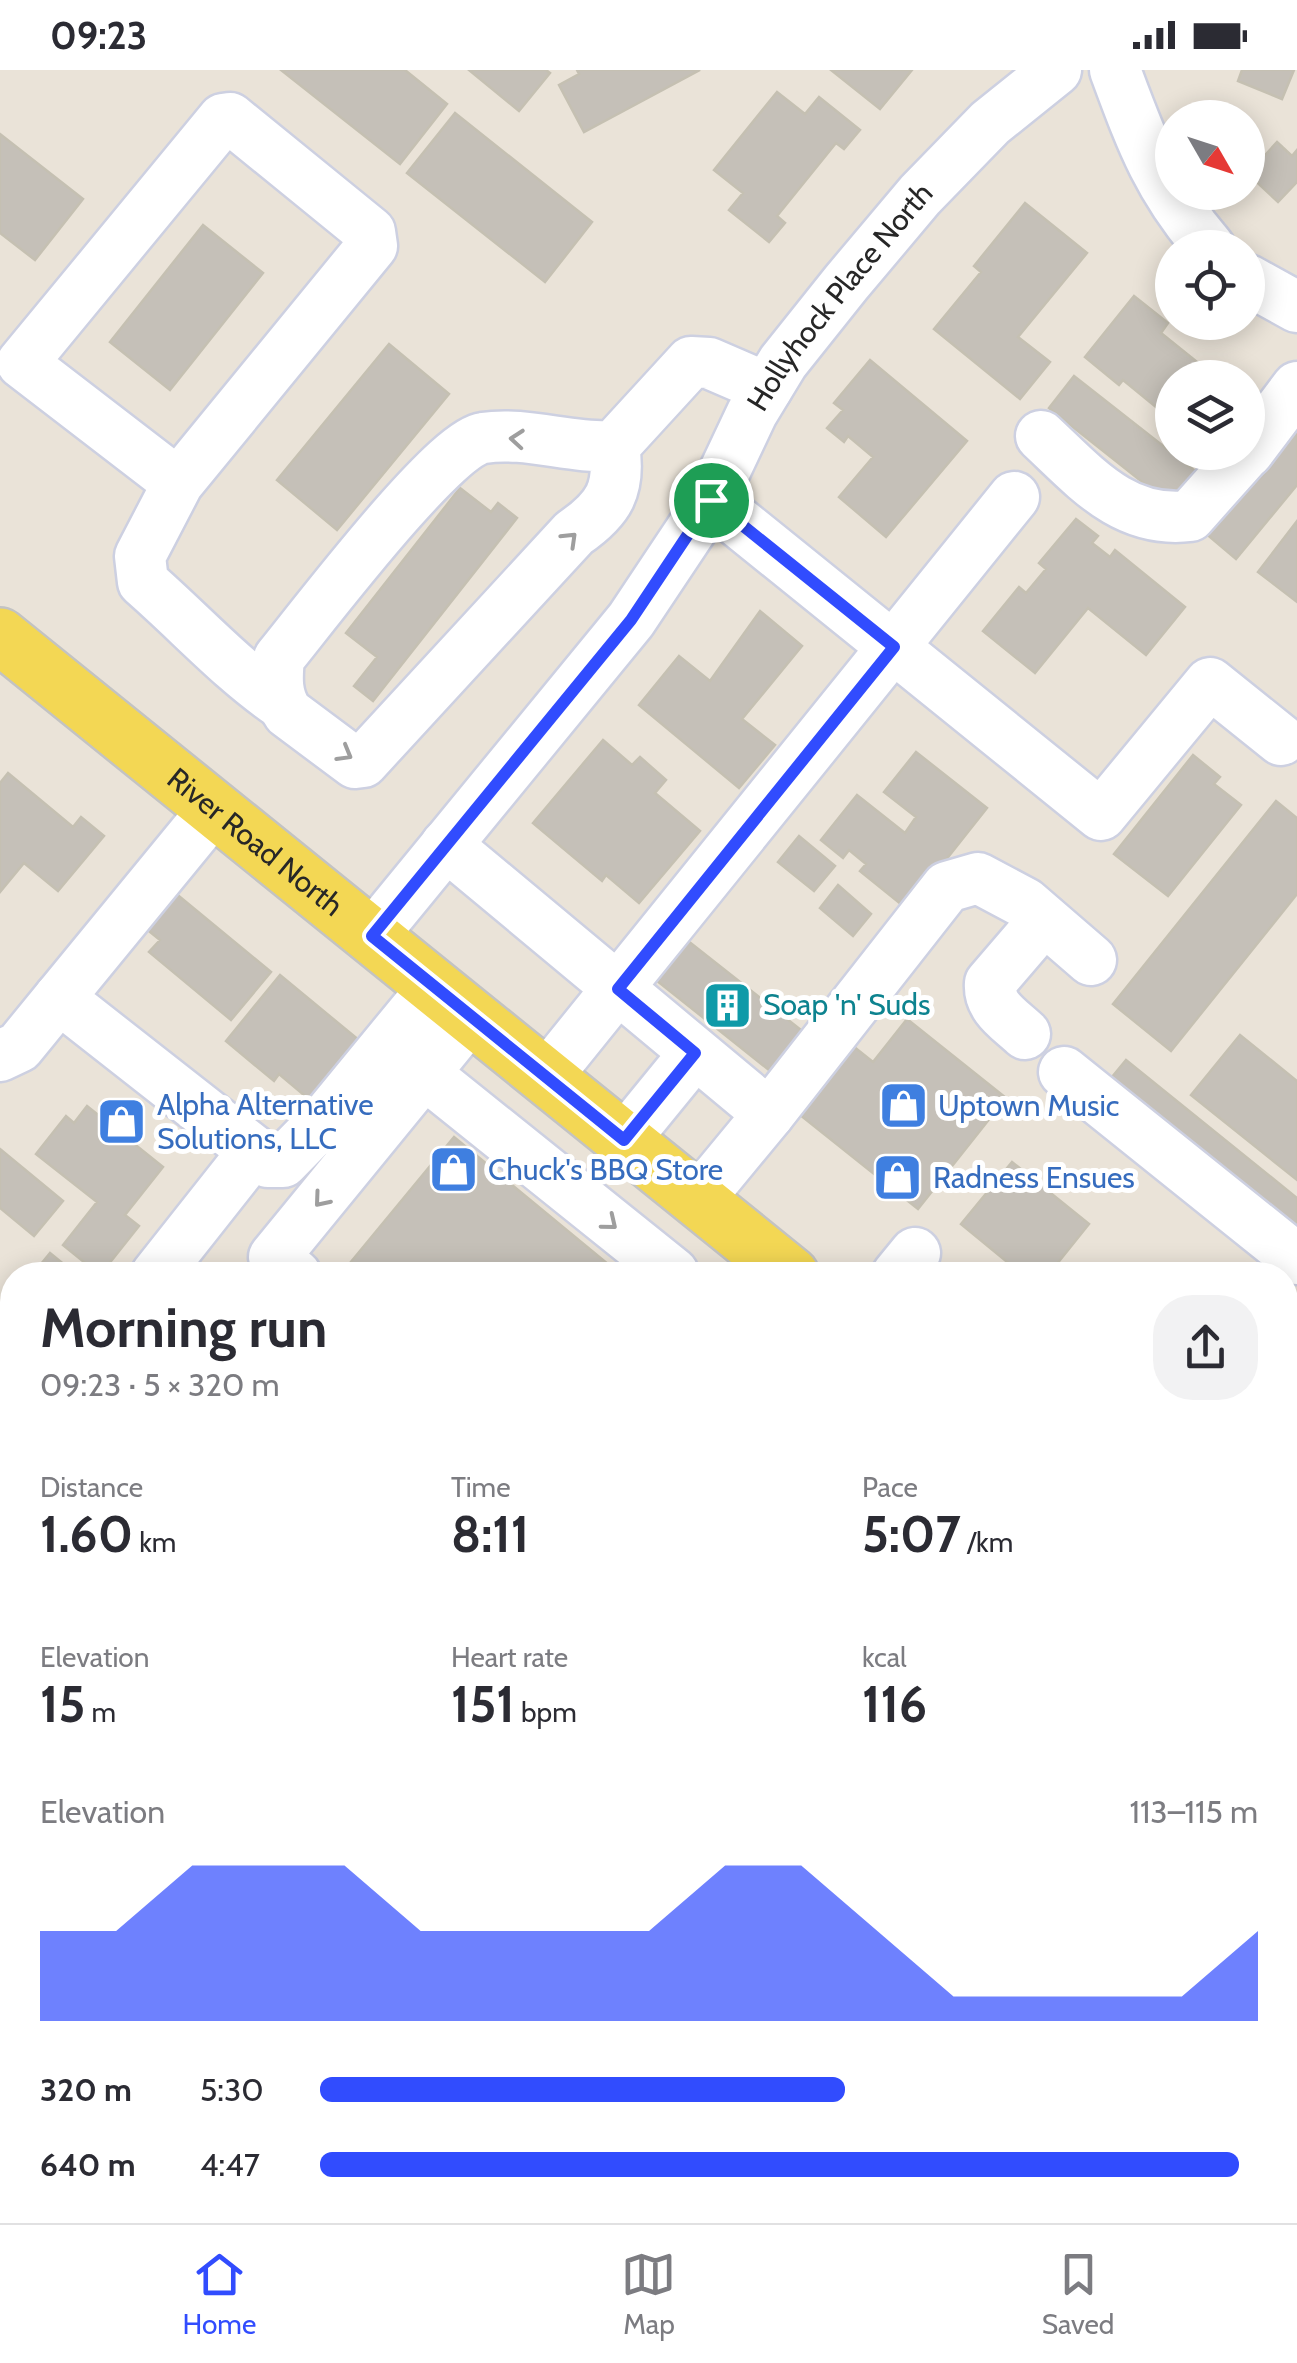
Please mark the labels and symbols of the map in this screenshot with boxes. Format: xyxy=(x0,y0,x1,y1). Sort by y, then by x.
north arrow xyxy=(1155,100,1265,210)
street label: Hollyhock Place North xyxy=(739,174,940,417)
one-way arrow xyxy=(509,428,525,450)
pin xyxy=(669,458,754,543)
one-way arrow xyxy=(558,533,576,551)
one-way arrow xyxy=(334,742,352,761)
street label: River Road North xyxy=(160,760,351,924)
building icon: Soap 'n' Suds xyxy=(702,979,754,1031)
place label: Soap 'n' Suds xyxy=(763,986,930,1023)
shop icon: Uptown Music xyxy=(877,1080,929,1132)
place label: Alpha Alternative Solutions, LLC xyxy=(157,1086,374,1157)
place label: Uptown Music xyxy=(938,1087,1119,1124)
shop icon: Alpha Alternative Solutions, LLC xyxy=(96,1096,148,1148)
shop icon: Chuck's BBQ Store xyxy=(427,1144,479,1196)
place label: Chuck's BBQ Store xyxy=(488,1151,723,1188)
shop icon: Radness Ensues xyxy=(872,1152,924,1204)
place label: Radness Ensues xyxy=(933,1159,1135,1196)
one-way arrow xyxy=(315,1189,333,1207)
one-way arrow xyxy=(599,1211,617,1229)

